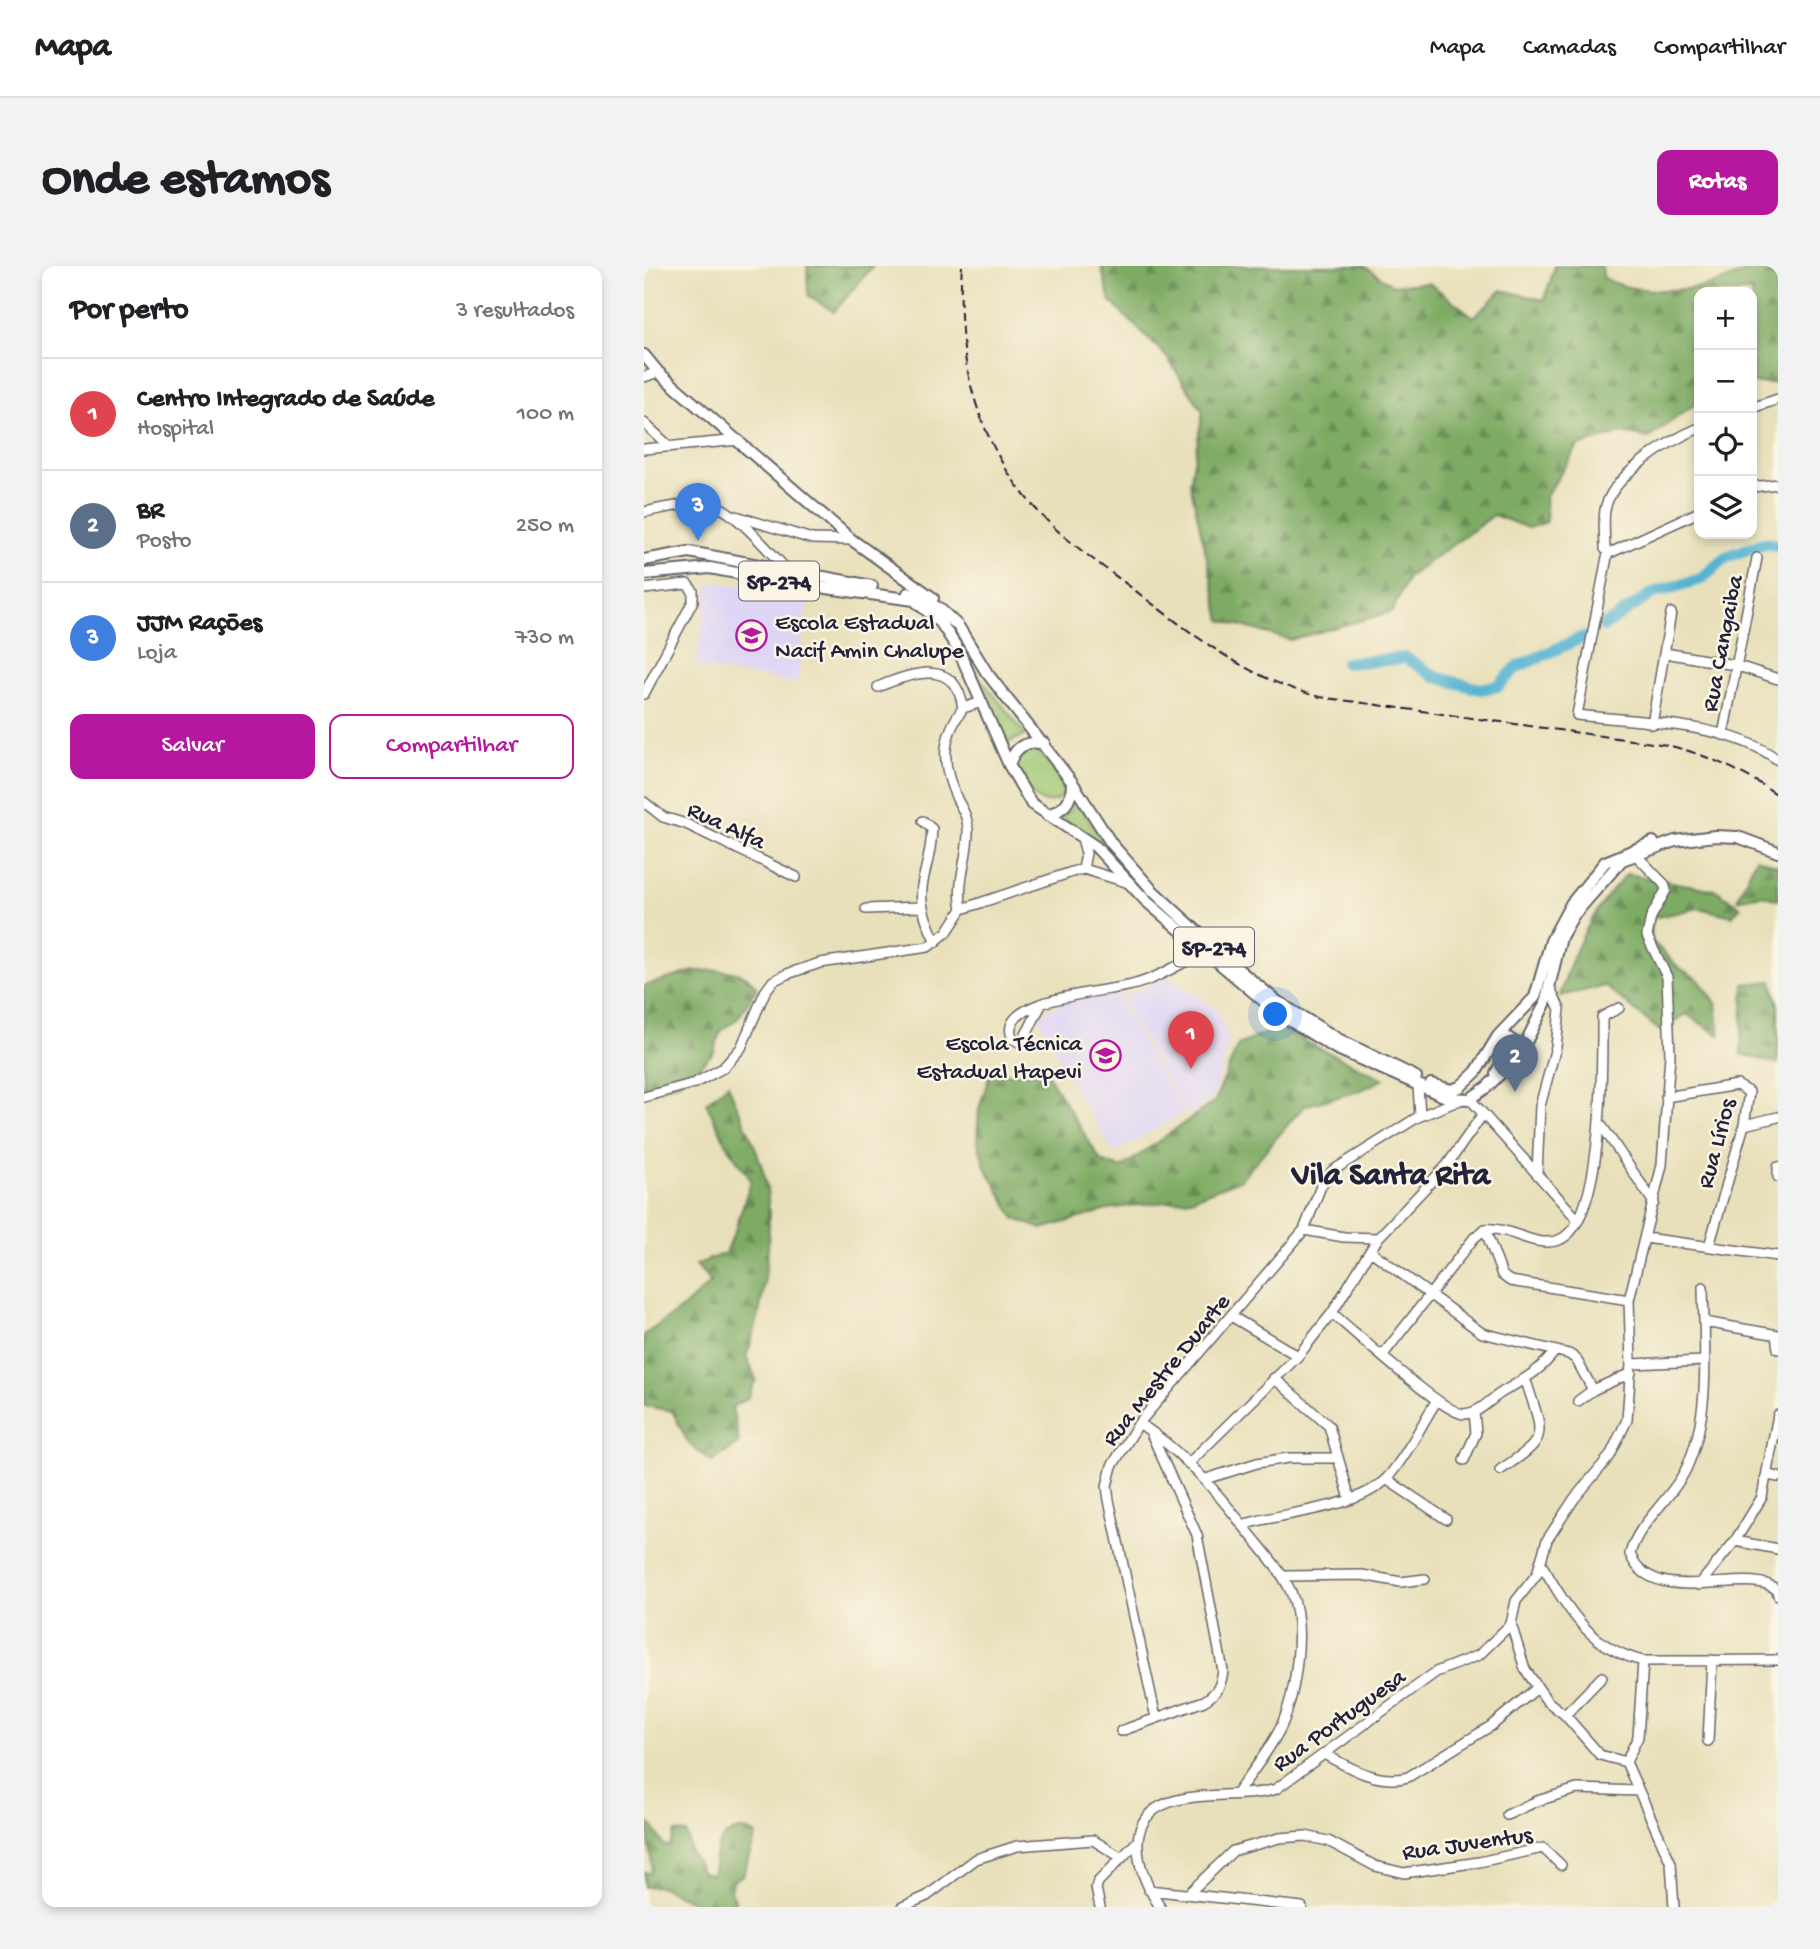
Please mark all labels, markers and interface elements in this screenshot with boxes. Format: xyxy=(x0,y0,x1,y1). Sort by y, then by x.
text: Mapa xyxy=(35,29,111,67)
text: Mapa xyxy=(1430,34,1485,63)
text: Camadas xyxy=(1523,34,1616,63)
text: Compartilhar xyxy=(1654,34,1785,63)
button: Rotas xyxy=(1657,150,1778,215)
text: Onde estamos xyxy=(42,153,329,211)
map controls xyxy=(1694,287,1757,539)
button: + xyxy=(1694,287,1757,350)
text: Por perto xyxy=(70,294,189,329)
text: 3 resultados xyxy=(456,298,574,325)
button: − xyxy=(1694,350,1757,413)
text: Centro Integrado de Saúde xyxy=(137,385,434,416)
text: 1 xyxy=(88,401,98,428)
text: 100 m xyxy=(517,401,574,428)
button: locate xyxy=(1694,413,1757,476)
text: Hospital xyxy=(137,416,214,443)
button: layers xyxy=(1694,476,1757,539)
pin: 3 xyxy=(675,483,721,541)
text: BR xyxy=(137,497,164,528)
text: 2 xyxy=(87,513,99,540)
text: 250 m xyxy=(516,513,574,540)
text: Posto xyxy=(137,528,191,555)
road number: SP-274 xyxy=(739,562,819,600)
street label: Rua Cangaiba xyxy=(1697,572,1752,715)
text: JJM Rações xyxy=(137,609,262,640)
place label: Escola Estadual Nacif Amin Chalupe xyxy=(775,610,964,667)
school or university icon: Escola Estadual Nacif Amin Chalupe xyxy=(735,618,769,652)
text: 3 xyxy=(87,625,99,652)
text: 730 m xyxy=(515,625,574,652)
text: Loja xyxy=(137,640,177,667)
button: Salvar xyxy=(70,714,315,779)
button: Compartilhar xyxy=(329,714,574,779)
street label: Rua Alfa xyxy=(682,796,770,858)
road number: SP-274 xyxy=(1174,928,1254,967)
your location xyxy=(1258,997,1292,1031)
pin: 1 xyxy=(1168,1011,1214,1069)
place label: Escola Técnica Estadual Itapevi xyxy=(917,1031,1083,1088)
pin: 2 xyxy=(1492,1034,1538,1092)
school or university icon: Escola Técnica Estadual Itapevi xyxy=(1088,1039,1122,1073)
street label: Rua Lírios xyxy=(1692,1095,1745,1192)
district label: Vila Santa Rita xyxy=(1290,1158,1492,1196)
street label: Rua Mestre Duarte xyxy=(1097,1289,1239,1453)
street label: Rua Portuguesa xyxy=(1268,1663,1413,1780)
street label: Rua Juventus xyxy=(1401,1822,1536,1869)

